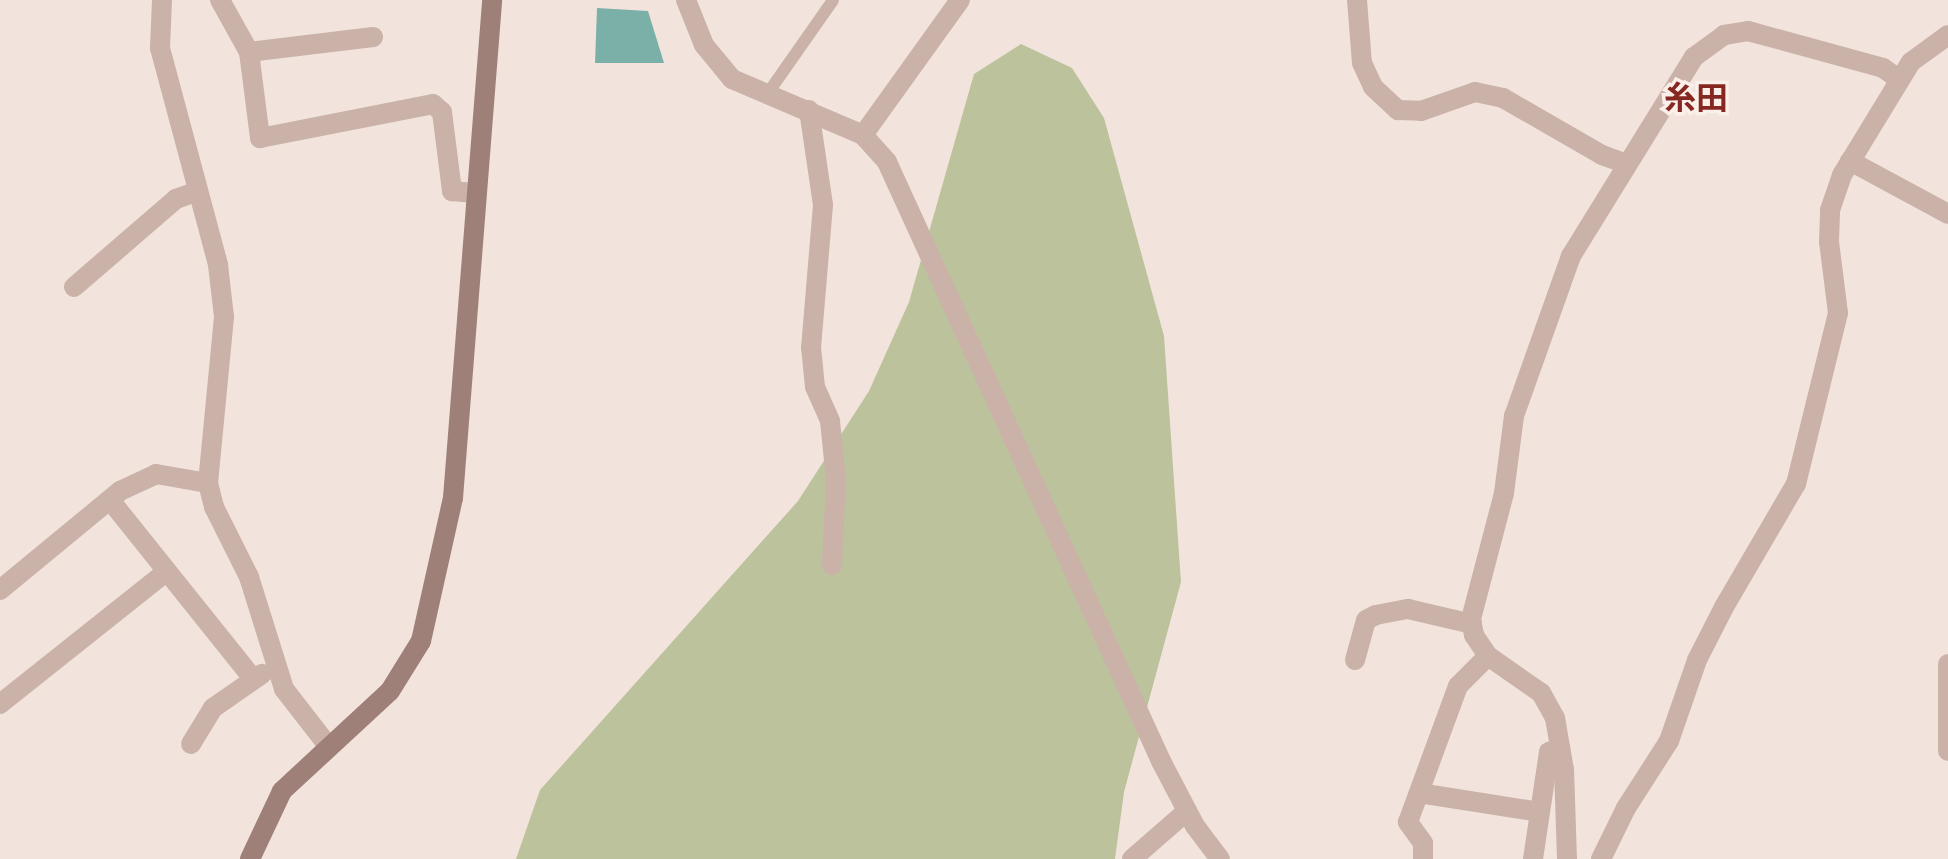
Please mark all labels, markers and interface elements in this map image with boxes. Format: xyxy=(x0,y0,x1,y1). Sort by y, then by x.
district label: 糸田 xyxy=(1664,79,1728,117)

